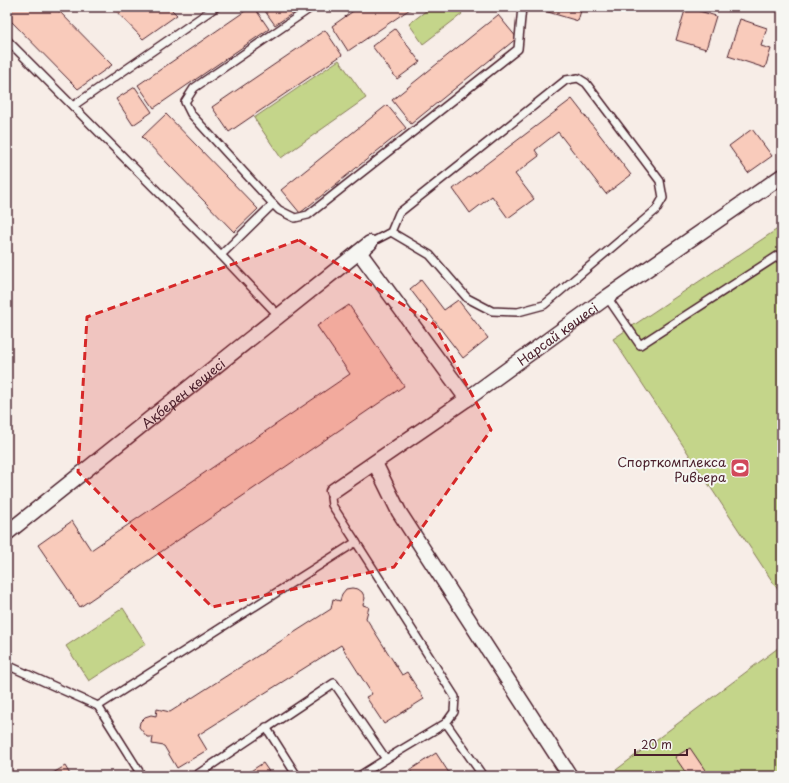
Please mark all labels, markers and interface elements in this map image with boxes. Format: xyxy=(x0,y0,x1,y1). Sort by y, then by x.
street label: Нарсай көшесі xyxy=(513,297,601,369)
street label: Ақберен көшесі xyxy=(137,353,229,432)
place label: Спорткомплекса Ривьера xyxy=(617,452,727,486)
sports icon: Спорткомплекса Ривьера xyxy=(729,457,751,479)
scale bar xyxy=(635,731,687,757)
text: 20 m xyxy=(641,735,672,753)

